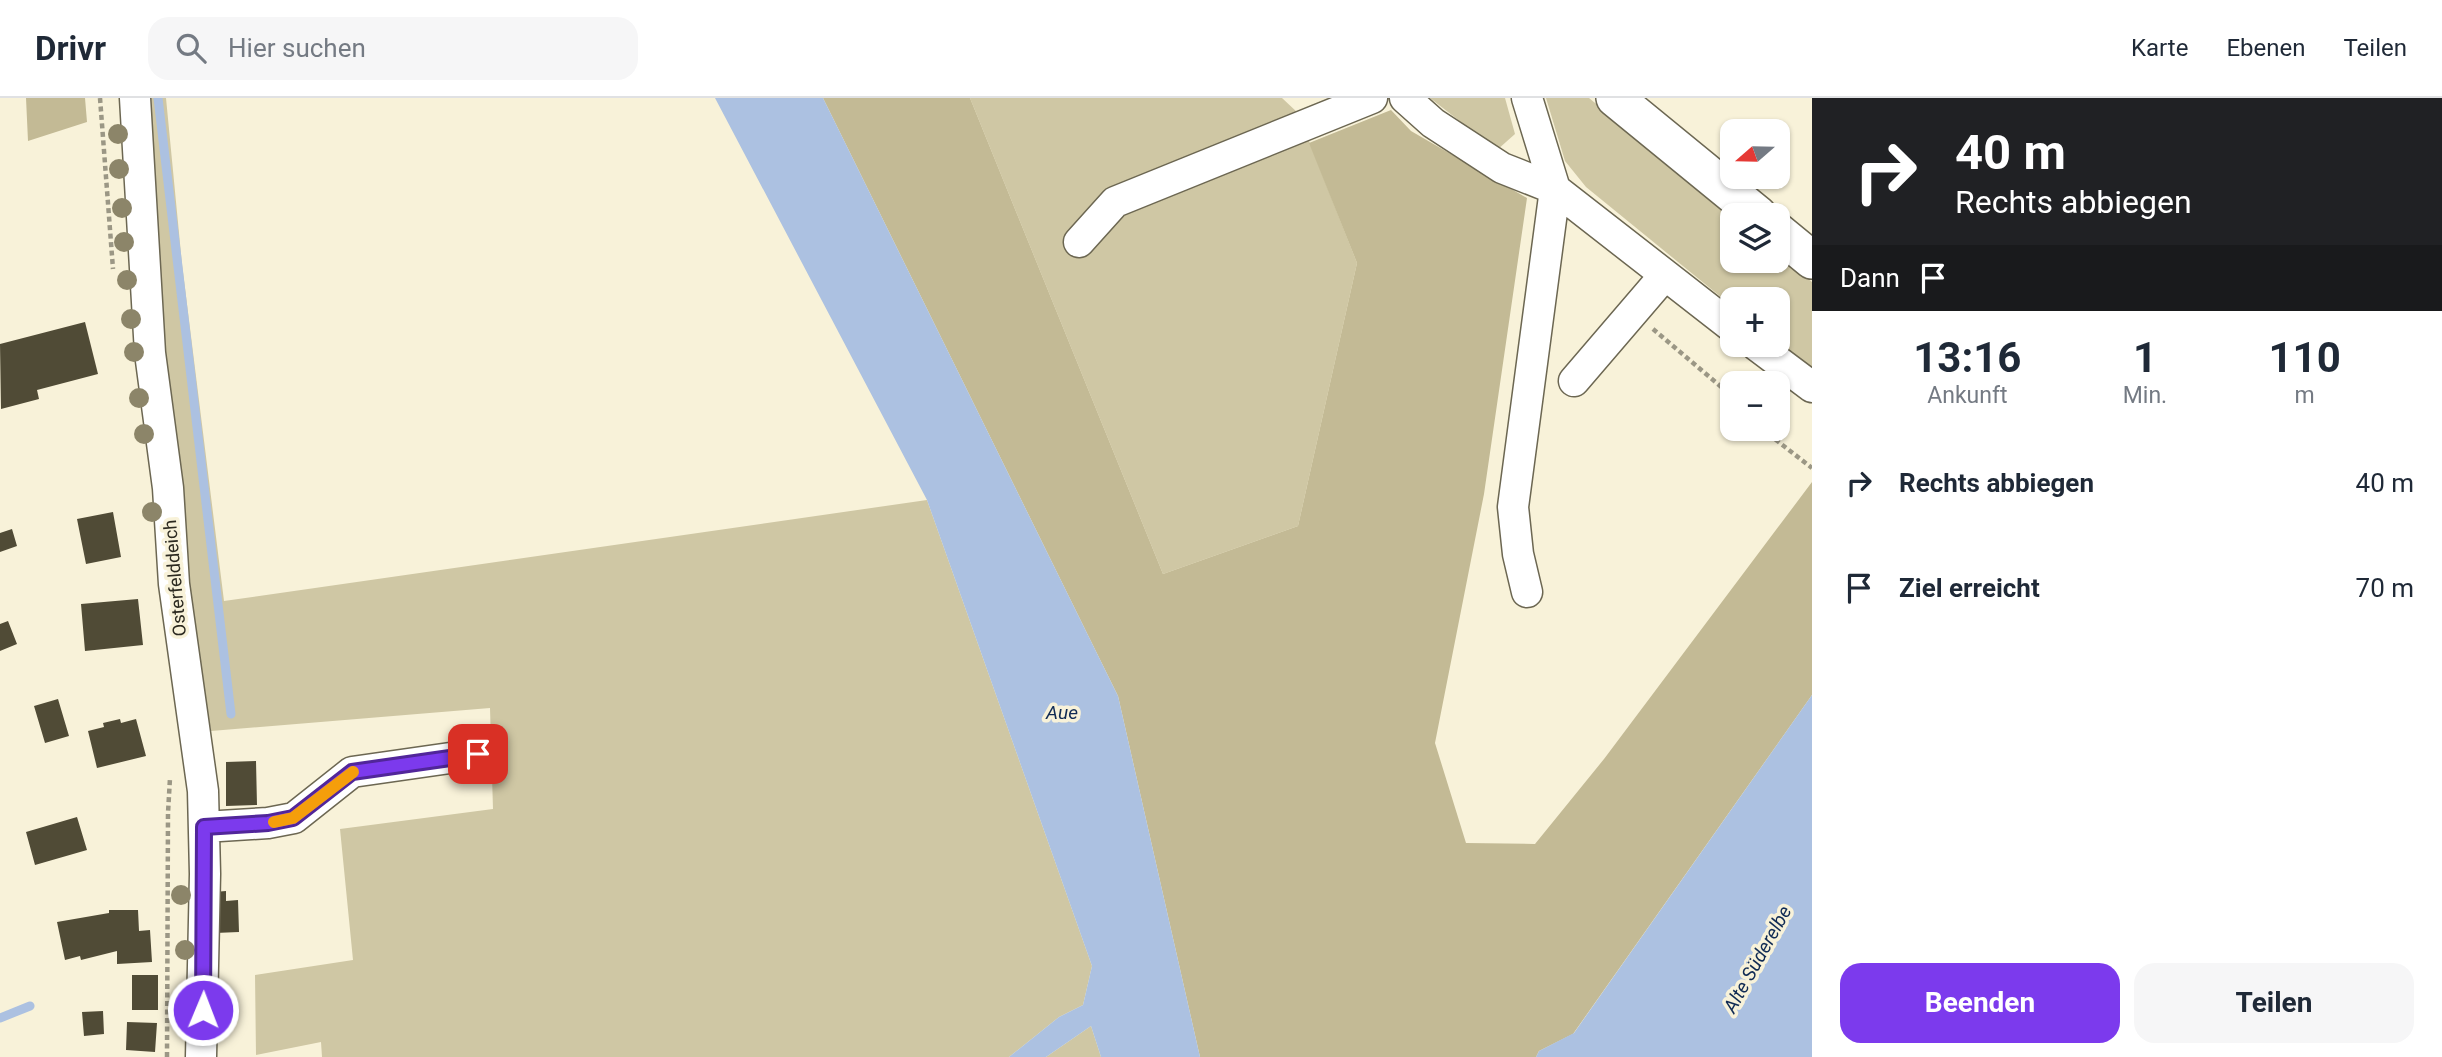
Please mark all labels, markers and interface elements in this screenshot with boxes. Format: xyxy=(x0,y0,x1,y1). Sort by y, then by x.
search box xyxy=(148,17,638,80)
text: Drivr xyxy=(35,29,106,68)
icon: search xyxy=(172,29,210,67)
text: Hier suchen xyxy=(228,33,366,63)
text: Karte xyxy=(2131,34,2188,62)
text: Ebenen xyxy=(2226,34,2305,62)
text: Teilen xyxy=(2343,34,2407,62)
north arrow xyxy=(1720,119,1790,189)
map controls xyxy=(1720,119,1790,441)
text: 40 m xyxy=(1955,124,2066,181)
icon: right xyxy=(1840,126,1931,217)
text: Rechts abbiegen xyxy=(1955,183,2192,221)
button: layers xyxy=(1720,203,1790,273)
icon: arrive xyxy=(1914,259,1952,297)
text: Dann xyxy=(1840,263,1900,293)
button: + xyxy=(1720,287,1790,357)
text: 13:16 xyxy=(1913,333,2021,382)
text: 1 xyxy=(2133,333,2157,382)
text: 110 xyxy=(2268,333,2341,382)
button: − xyxy=(1720,371,1790,441)
text: Ankunft xyxy=(1927,382,2008,409)
text: Min. xyxy=(2123,382,2167,409)
text: m xyxy=(2295,382,2315,409)
icon: right xyxy=(1840,464,1878,502)
text: Rechts abbiegen xyxy=(1899,468,2094,498)
text: 40 m xyxy=(2356,468,2414,498)
street label: Osterfelddeich xyxy=(159,519,190,637)
icon: arrive xyxy=(1840,569,1878,607)
text: Ziel erreicht xyxy=(1899,573,2040,603)
text: 70 m xyxy=(2356,573,2414,603)
water label: Aue xyxy=(1045,701,1078,724)
pin xyxy=(448,724,508,784)
icon: arrive xyxy=(459,735,497,773)
water label: Alte Süderelbe xyxy=(1718,902,1796,1018)
button: Beenden xyxy=(1840,963,2120,1043)
button: Teilen xyxy=(2134,963,2414,1043)
position arrow xyxy=(166,973,240,1047)

